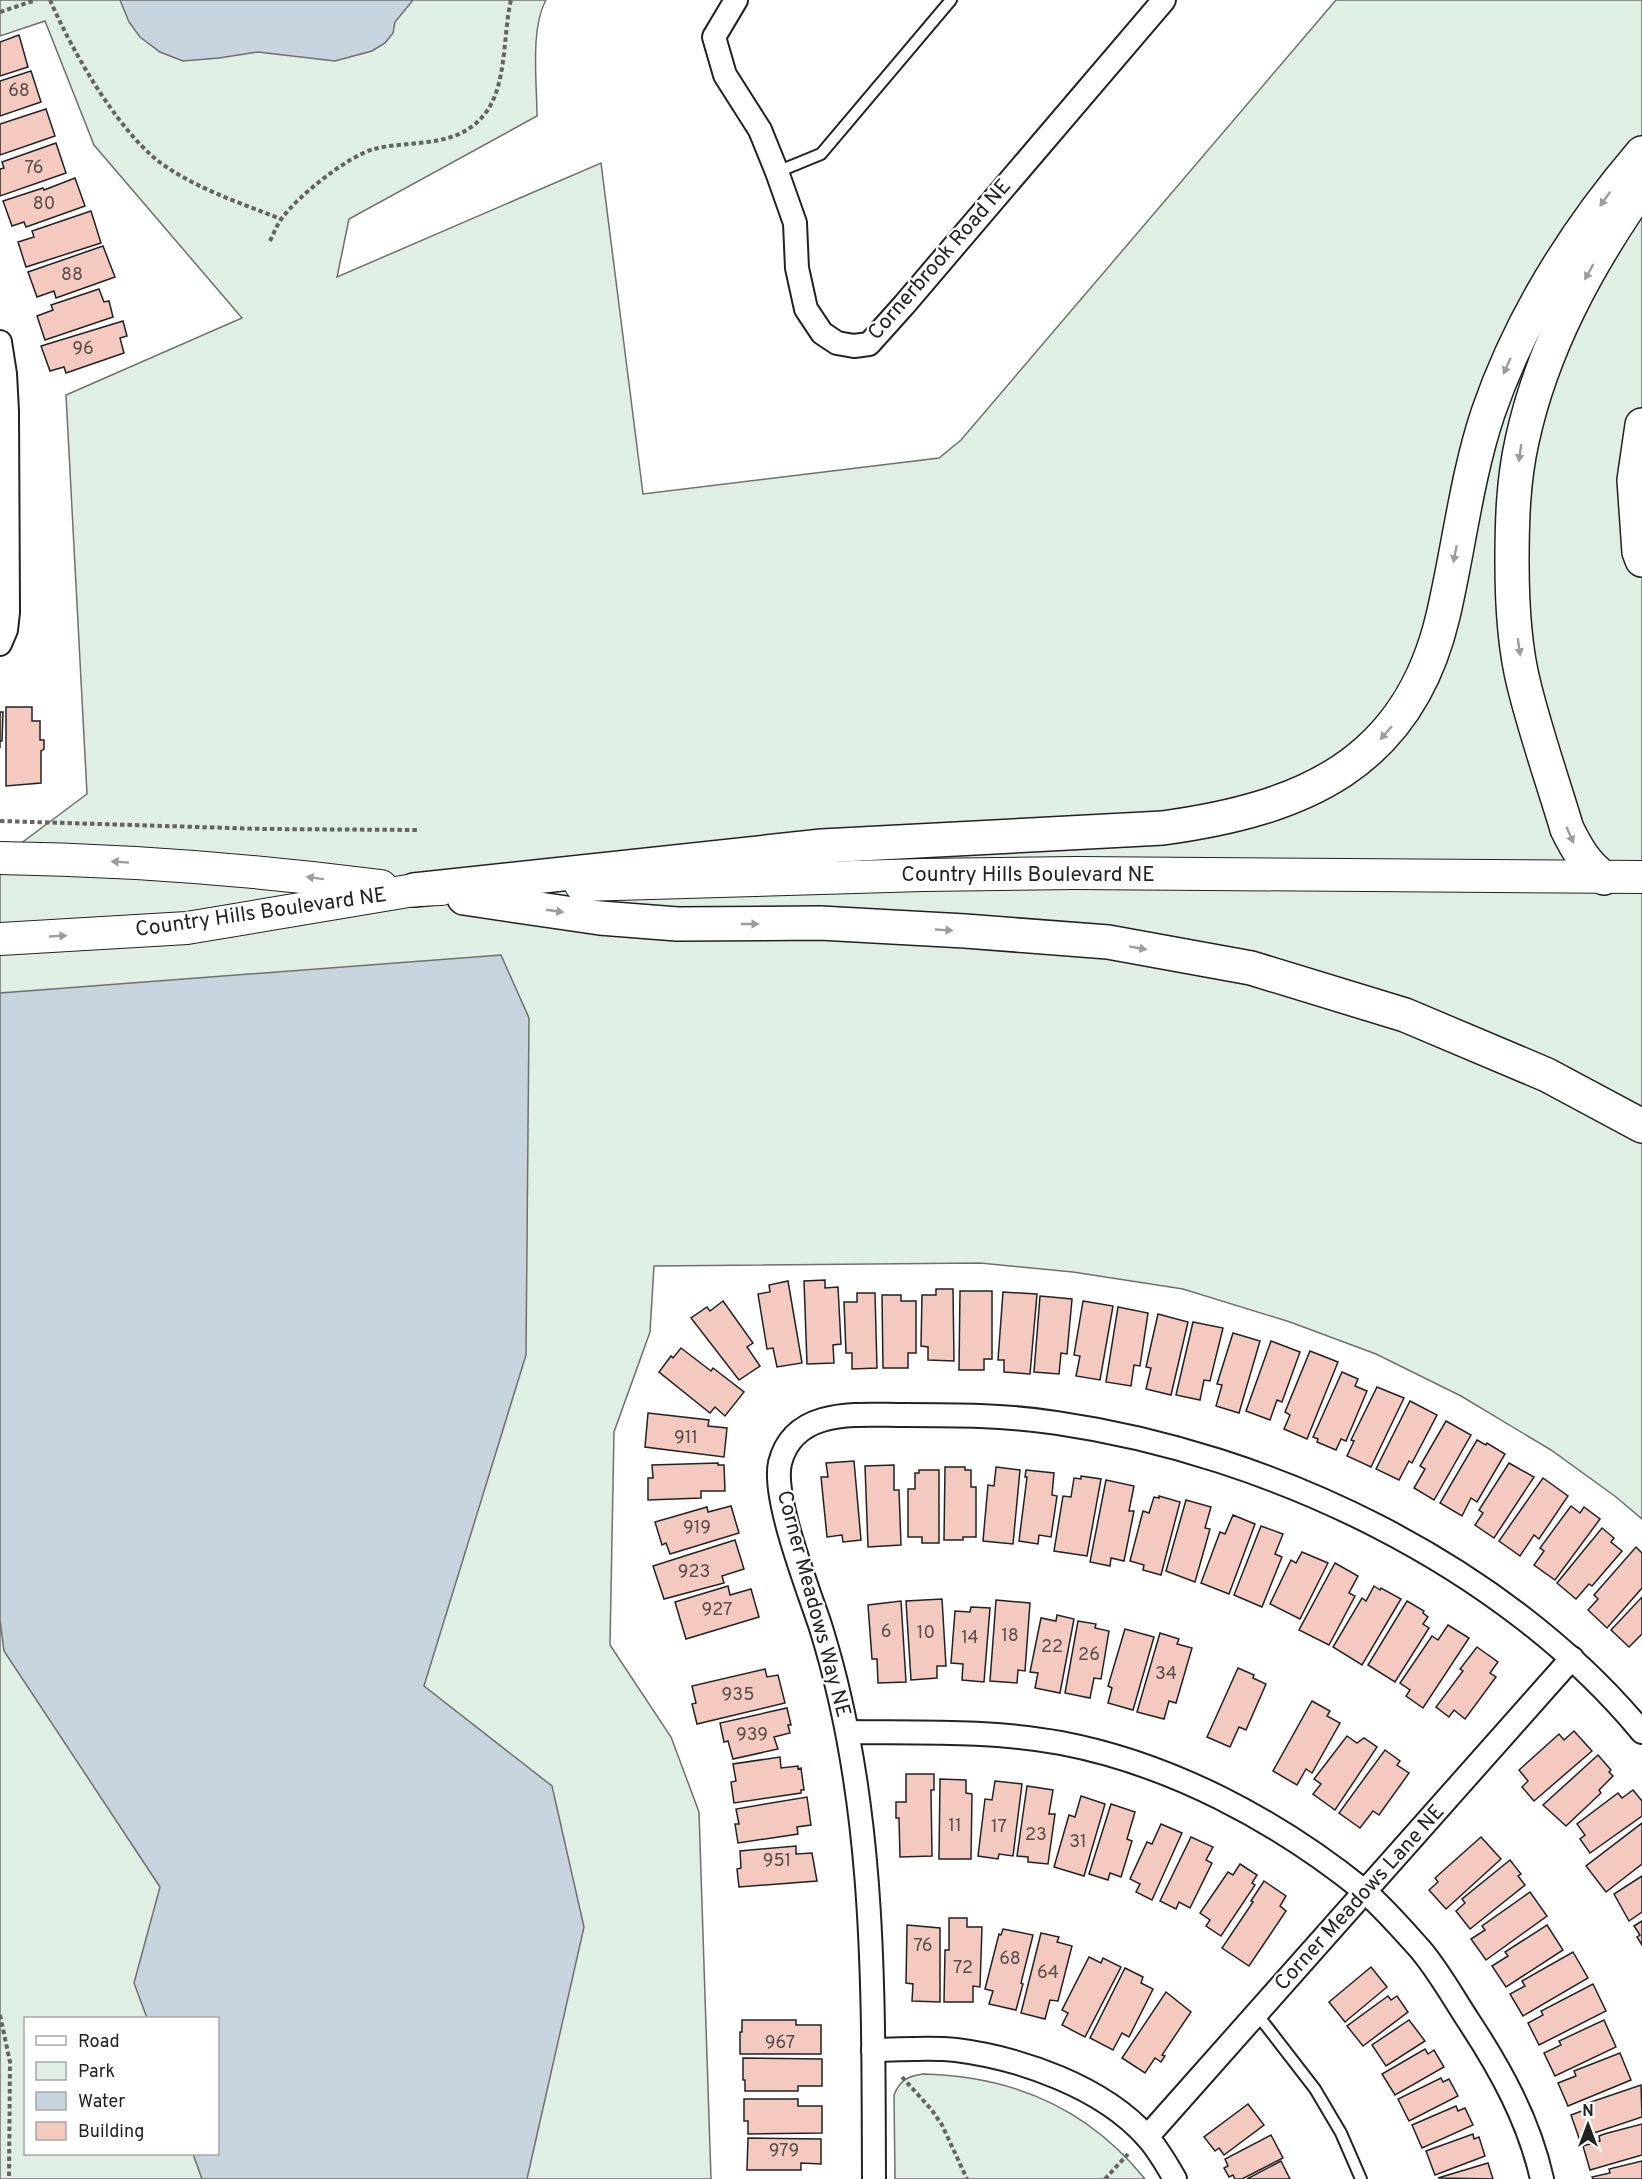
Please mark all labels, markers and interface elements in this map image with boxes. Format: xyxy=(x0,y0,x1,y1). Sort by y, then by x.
house number: 68 xyxy=(8,80,30,103)
house number: 76 xyxy=(24,157,44,180)
street label: Cornerbrook Road NE xyxy=(862,174,1018,346)
one-way arrow xyxy=(1600,191,1612,206)
house number: 80 xyxy=(33,193,55,216)
house number: 88 xyxy=(61,264,83,287)
one-way arrow xyxy=(1584,264,1594,281)
house number: 96 xyxy=(72,338,94,361)
one-way arrow xyxy=(1502,358,1512,376)
one-way arrow xyxy=(1515,444,1524,463)
one-way arrow xyxy=(1450,545,1459,564)
one-way arrow xyxy=(1514,638,1523,657)
one-way arrow xyxy=(1380,725,1393,740)
one-way arrow xyxy=(1566,826,1575,843)
one-way arrow xyxy=(111,857,130,867)
street label: Country Hills Boulevard NE xyxy=(901,862,1155,889)
one-way arrow xyxy=(305,873,324,882)
street label: Country Hills Boulevard NE xyxy=(134,882,388,944)
one-way arrow xyxy=(546,906,565,915)
one-way arrow xyxy=(740,919,759,929)
one-way arrow xyxy=(935,925,954,934)
one-way arrow xyxy=(49,932,68,941)
one-way arrow xyxy=(1129,944,1148,953)
house number: 911 xyxy=(674,1427,698,1450)
street label: Corner Meadows Way NE xyxy=(770,1488,856,1720)
house number: 919 xyxy=(683,1517,711,1540)
house number: 923 xyxy=(678,1561,710,1584)
house number: 927 xyxy=(702,1599,732,1622)
house number: 6 xyxy=(881,1621,891,1644)
house number: 10 xyxy=(917,1622,935,1645)
house number: 18 xyxy=(1001,1625,1019,1648)
house number: 14 xyxy=(961,1627,979,1650)
house number: 22 xyxy=(1041,1636,1063,1659)
house number: 26 xyxy=(1078,1644,1100,1667)
house number: 34 xyxy=(1155,1663,1177,1686)
house number: 935 xyxy=(722,1684,754,1707)
house number: 939 xyxy=(736,1724,768,1747)
street label: Corner Meadows Lane NE xyxy=(1269,1799,1451,1997)
house number: 11 xyxy=(948,1815,962,1838)
house number: 17 xyxy=(991,1816,1007,1839)
house number: 23 xyxy=(1025,1824,1047,1847)
house number: 31 xyxy=(1069,1831,1087,1854)
house number: 951 xyxy=(763,1850,791,1873)
house number: 76 xyxy=(913,1935,933,1958)
house number: 68 xyxy=(999,1948,1021,1971)
house number: 72 xyxy=(953,1957,973,1980)
house number: 64 xyxy=(1037,1962,1059,1985)
legend xyxy=(24,2017,219,2155)
text: Road xyxy=(78,2031,120,2054)
house number: 967 xyxy=(765,2032,795,2055)
text: Park xyxy=(78,2061,115,2084)
text: Water xyxy=(78,2091,125,2114)
north arrow xyxy=(1558,2095,1618,2155)
text: N xyxy=(1582,2102,1594,2122)
text: Building xyxy=(78,2121,144,2144)
house number: 979 xyxy=(769,2140,799,2163)

